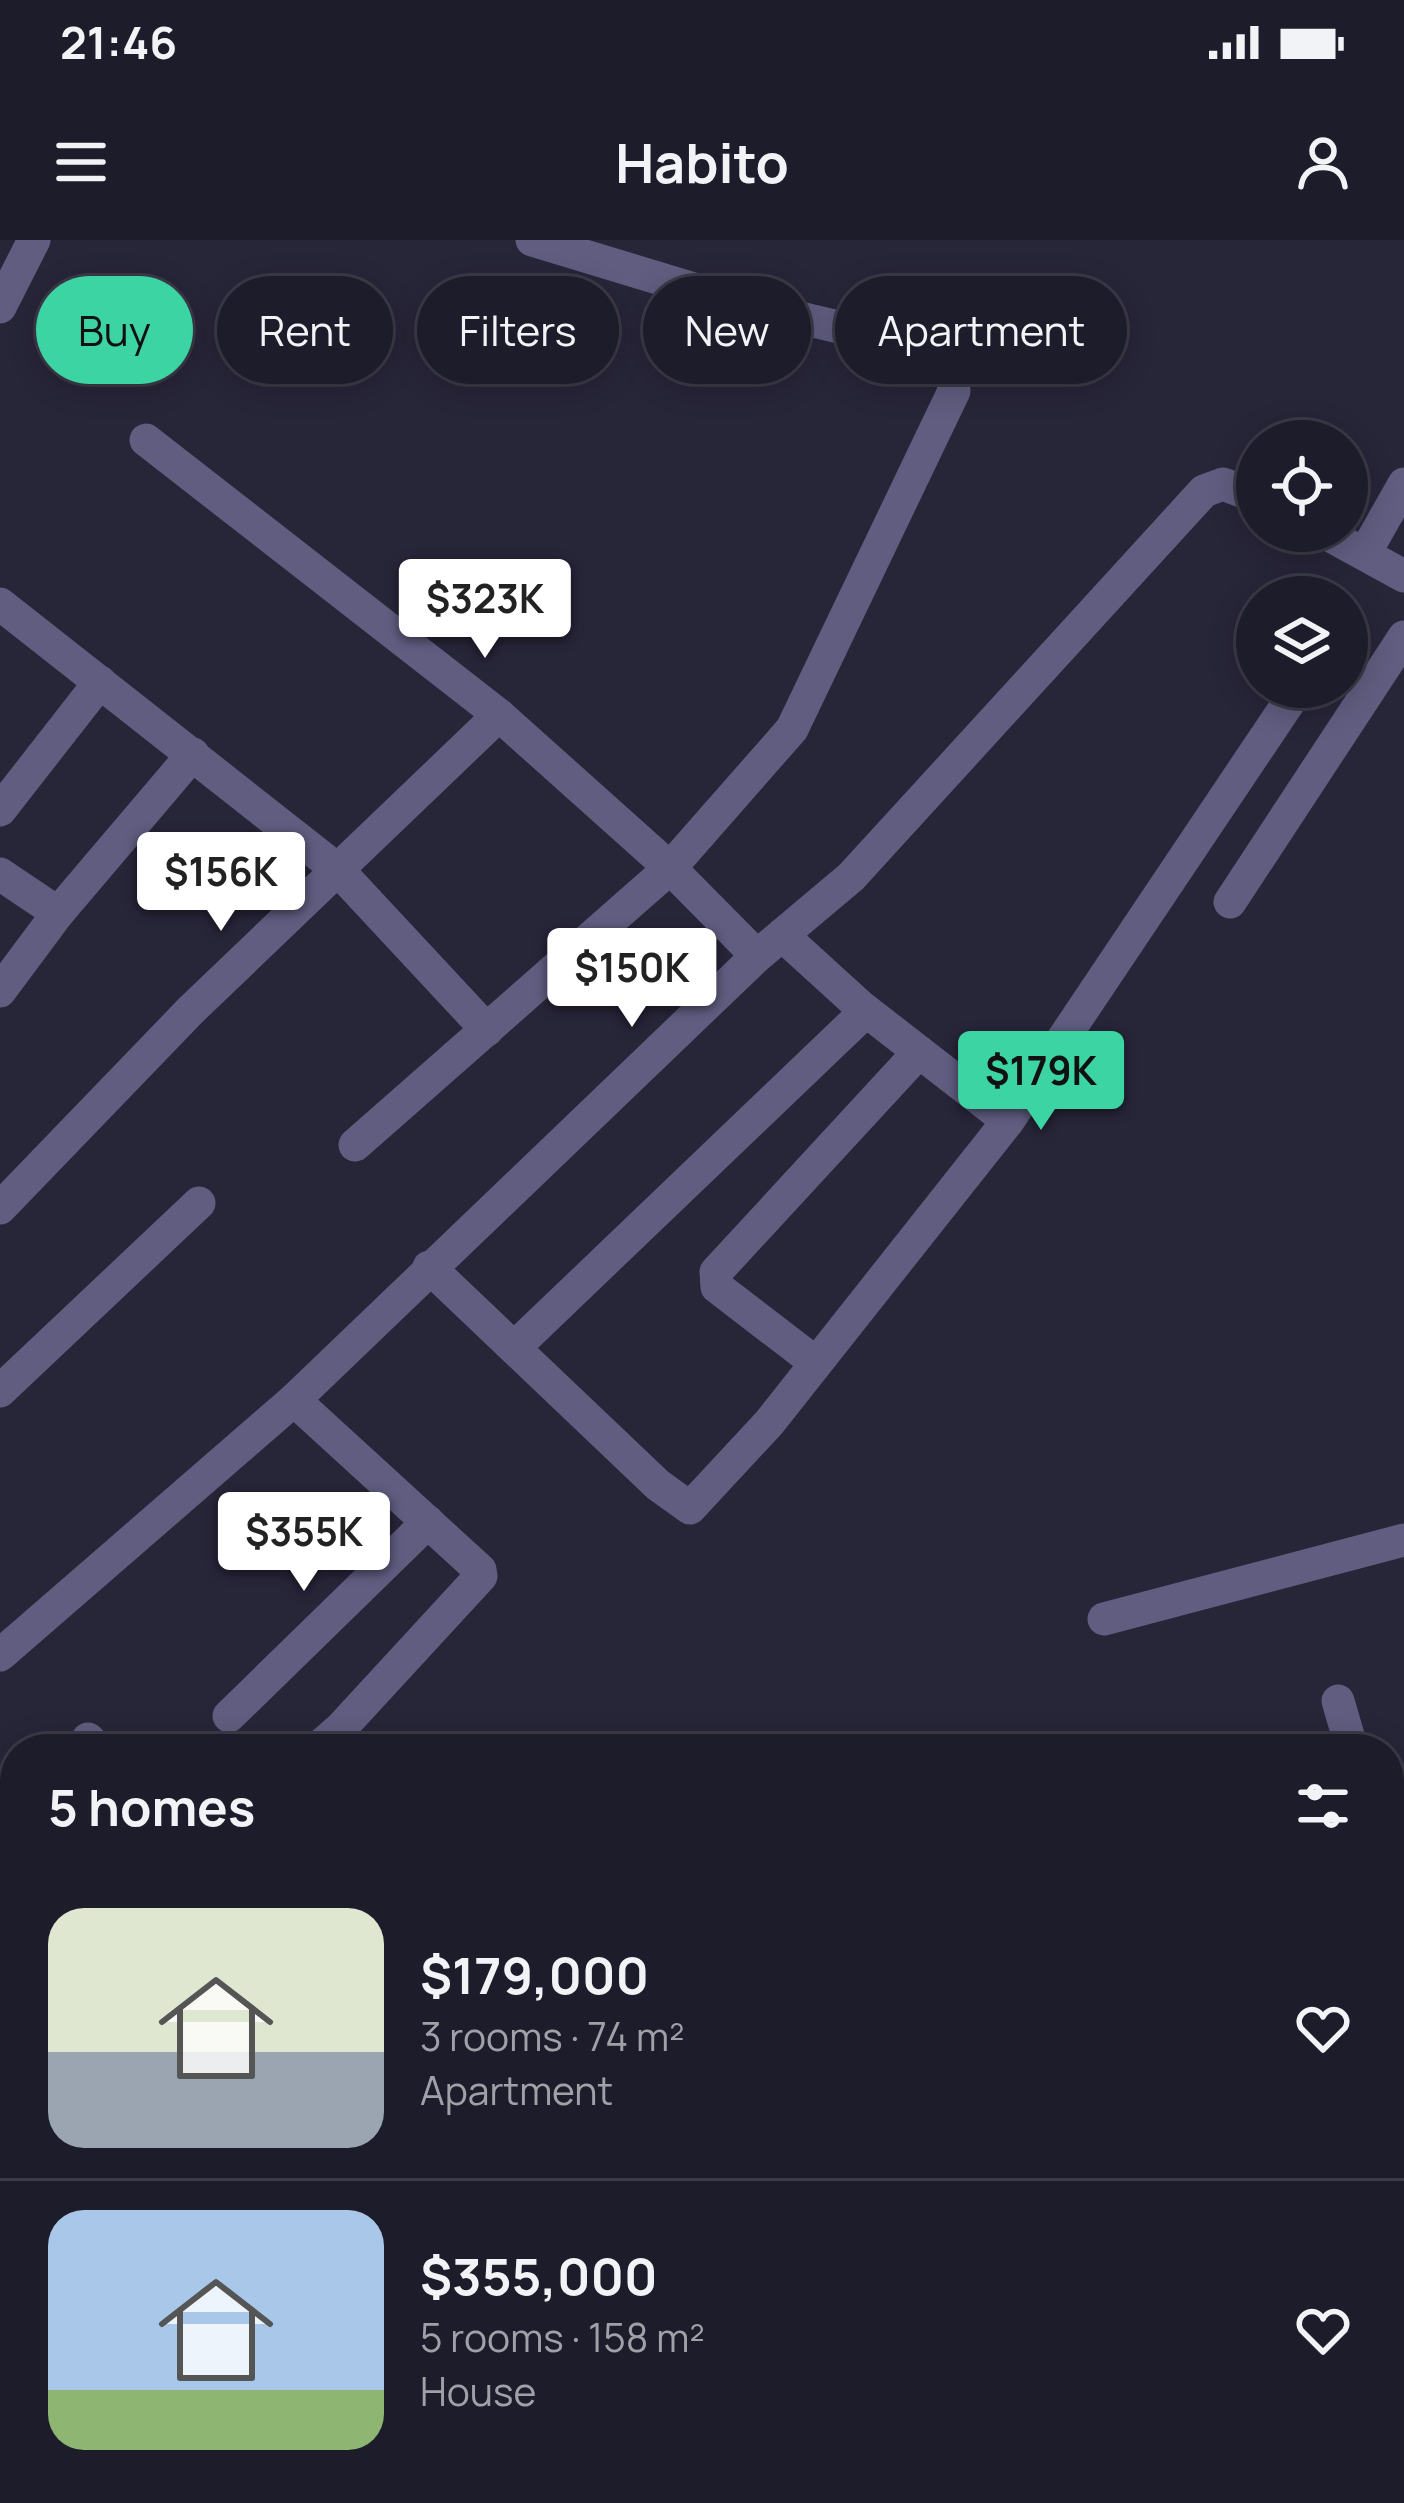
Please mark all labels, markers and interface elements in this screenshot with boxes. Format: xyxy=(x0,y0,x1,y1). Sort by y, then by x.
text: 21:46 xyxy=(60,11,177,73)
text: Habito xyxy=(615,125,789,199)
icon: menu xyxy=(48,129,114,195)
icon: person xyxy=(1290,129,1356,195)
chip: Buy xyxy=(36,276,193,384)
chip: Rent xyxy=(217,276,393,384)
chip: Filters xyxy=(417,276,619,384)
chip: New xyxy=(643,276,811,384)
chip: Apartment xyxy=(835,276,1127,384)
map controls xyxy=(1236,420,1368,708)
button: locate xyxy=(1236,420,1368,552)
pin: $323K xyxy=(401,559,569,661)
text: $323K xyxy=(426,571,544,625)
button: layers xyxy=(1236,576,1368,708)
pin: $156K xyxy=(137,832,305,934)
text: $156K xyxy=(164,844,278,898)
pin: $150K xyxy=(548,928,716,1030)
text: $150K xyxy=(574,940,690,994)
pin: $179K xyxy=(957,1031,1125,1133)
text: $179K xyxy=(985,1043,1097,1097)
pin: $355K xyxy=(220,1492,388,1594)
text: $355K xyxy=(245,1504,363,1558)
text: 5 homes xyxy=(48,1772,255,1841)
icon: filters xyxy=(1290,1773,1356,1839)
text: $179,000 xyxy=(420,1940,649,2009)
icon: home xyxy=(144,1956,288,2100)
icon: heart xyxy=(1290,1995,1356,2061)
text: 3 rooms · 74 m² xyxy=(420,2009,685,2063)
text: Apartment xyxy=(420,2063,613,2117)
text: $355,000 xyxy=(420,2241,658,2310)
icon: home xyxy=(144,2258,288,2402)
icon: heart xyxy=(1290,2297,1356,2363)
text: 5 rooms · 158 m² xyxy=(420,2310,705,2364)
text: House xyxy=(420,2364,536,2418)

